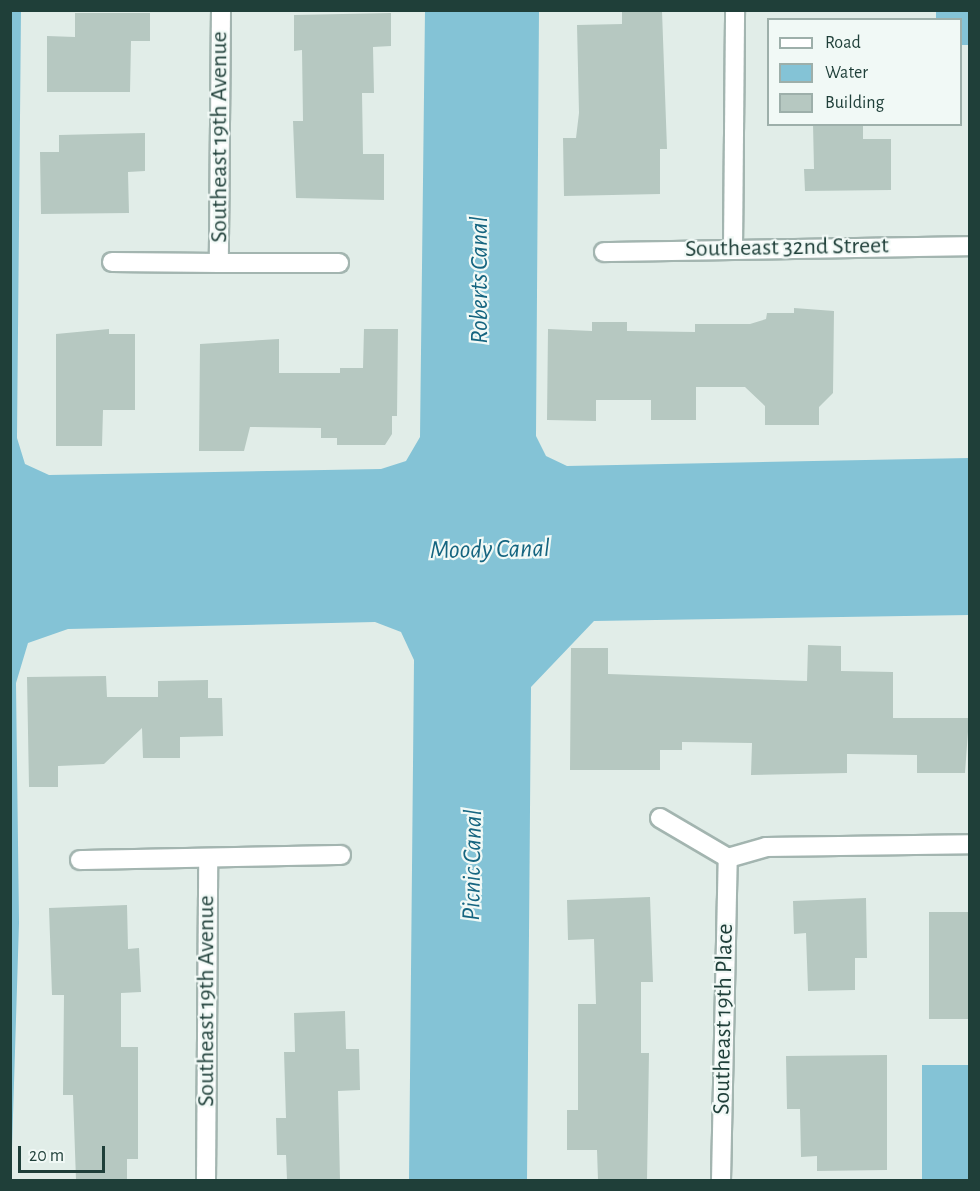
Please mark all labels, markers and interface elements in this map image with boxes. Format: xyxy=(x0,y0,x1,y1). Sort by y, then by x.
legend xyxy=(767,18,962,126)
street label: Southeast 19th Avenue xyxy=(206,31,234,243)
text: Road xyxy=(825,34,861,52)
text: Water xyxy=(825,64,868,82)
text: Building xyxy=(825,94,884,112)
water label: Roberts Canal xyxy=(464,216,496,344)
street label: Southeast 32nd Street xyxy=(685,232,889,264)
water label: Moody Canal xyxy=(430,533,550,567)
water label: Picnic Canal xyxy=(456,809,490,921)
street label: Southeast 19th Avenue xyxy=(193,895,221,1107)
street label: Southeast 19th Place xyxy=(708,923,740,1115)
scale bar xyxy=(21,1134,108,1172)
text: 20 m xyxy=(29,1147,64,1165)

